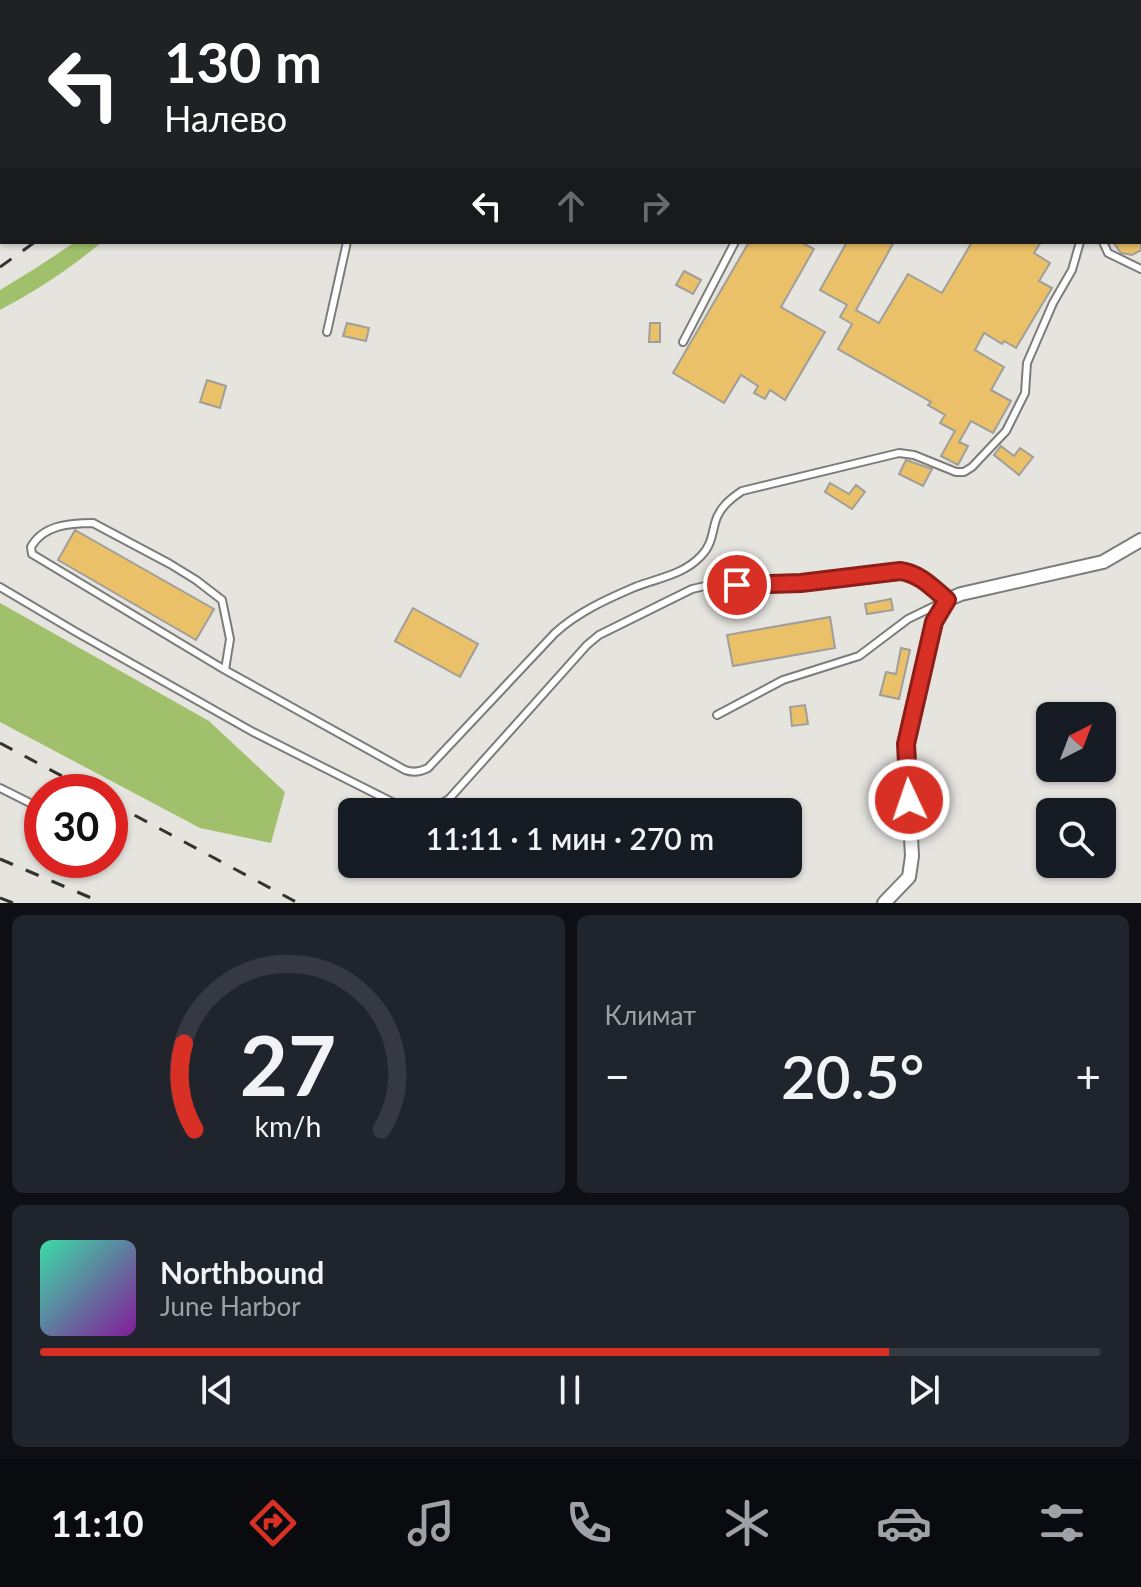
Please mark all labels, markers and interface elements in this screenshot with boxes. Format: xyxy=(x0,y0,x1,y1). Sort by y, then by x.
text: 130 m xyxy=(164,28,322,95)
icon: left xyxy=(32,32,136,136)
text: Налево xyxy=(164,96,287,140)
icon: left xyxy=(465,184,509,228)
icon: ahead xyxy=(549,184,593,228)
icon: right xyxy=(633,184,677,228)
pin xyxy=(703,551,771,619)
icon: arrive xyxy=(715,563,759,607)
north arrow xyxy=(1036,702,1116,782)
map controls xyxy=(1036,702,1116,878)
position arrow xyxy=(867,758,951,842)
speed limit sign: 30 xyxy=(24,774,128,878)
button: search xyxy=(1036,798,1116,878)
text: 11:11 · 1 мин · 270 m xyxy=(426,820,714,856)
text: Климат xyxy=(605,999,696,1031)
text: 27 xyxy=(240,1014,337,1114)
text: 20.5° xyxy=(781,1040,925,1112)
text: − xyxy=(605,1050,630,1102)
text: + xyxy=(1075,1050,1101,1102)
text: km/h xyxy=(255,1109,322,1143)
text: Northbound xyxy=(160,1254,324,1290)
text: June Harbor xyxy=(160,1290,301,1322)
icon: previous xyxy=(195,1368,239,1412)
icon: pause xyxy=(548,1368,592,1412)
icon: next xyxy=(902,1368,946,1412)
icon: directions xyxy=(245,1495,301,1551)
icon: music xyxy=(403,1495,459,1551)
icon: phone xyxy=(561,1495,617,1551)
icon: climate xyxy=(719,1495,775,1551)
icon: car xyxy=(876,1495,932,1551)
icon: filters xyxy=(1034,1495,1090,1551)
text: 11:10 xyxy=(51,1501,144,1545)

